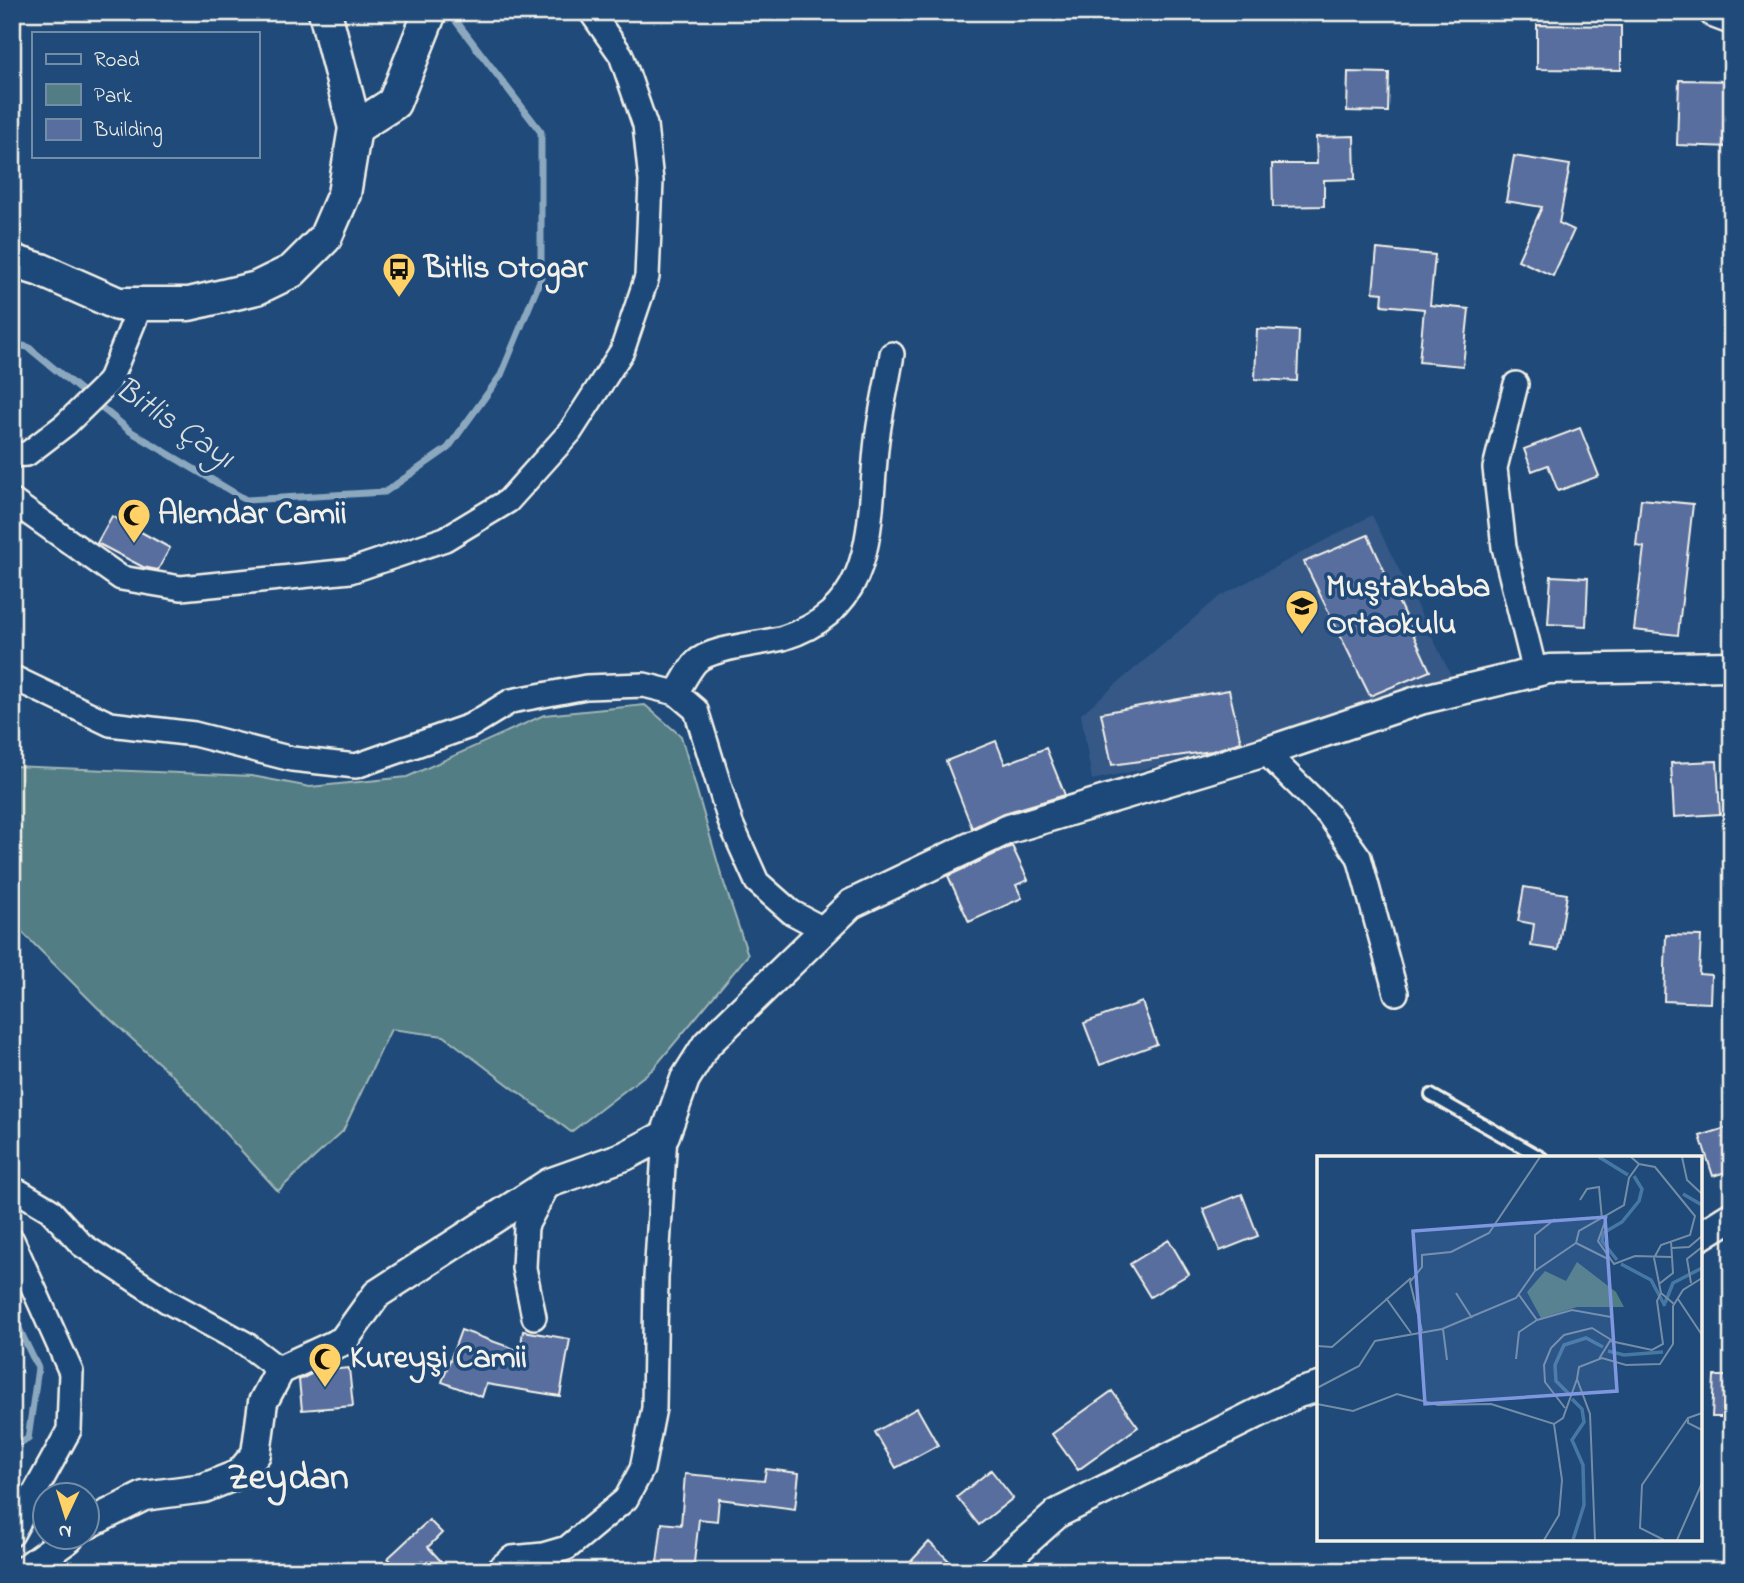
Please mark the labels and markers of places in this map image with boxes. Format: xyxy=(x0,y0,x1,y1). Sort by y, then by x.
place label: Bitlis Otogar xyxy=(422,246,589,294)
bus stop icon: Bitlis Otogar xyxy=(380,250,418,299)
place label: Alemdar Camii xyxy=(158,492,347,539)
mosque icon: Alemdar Camii xyxy=(115,496,153,545)
place label: Muştakbaba Ortaokulu xyxy=(1326,565,1490,649)
school or university icon: Muştakbaba Ortaokulu xyxy=(1283,587,1321,636)
place label: Kureyşi Camii xyxy=(350,1336,527,1384)
mosque icon: Kureyşi Camii xyxy=(306,1340,344,1389)

